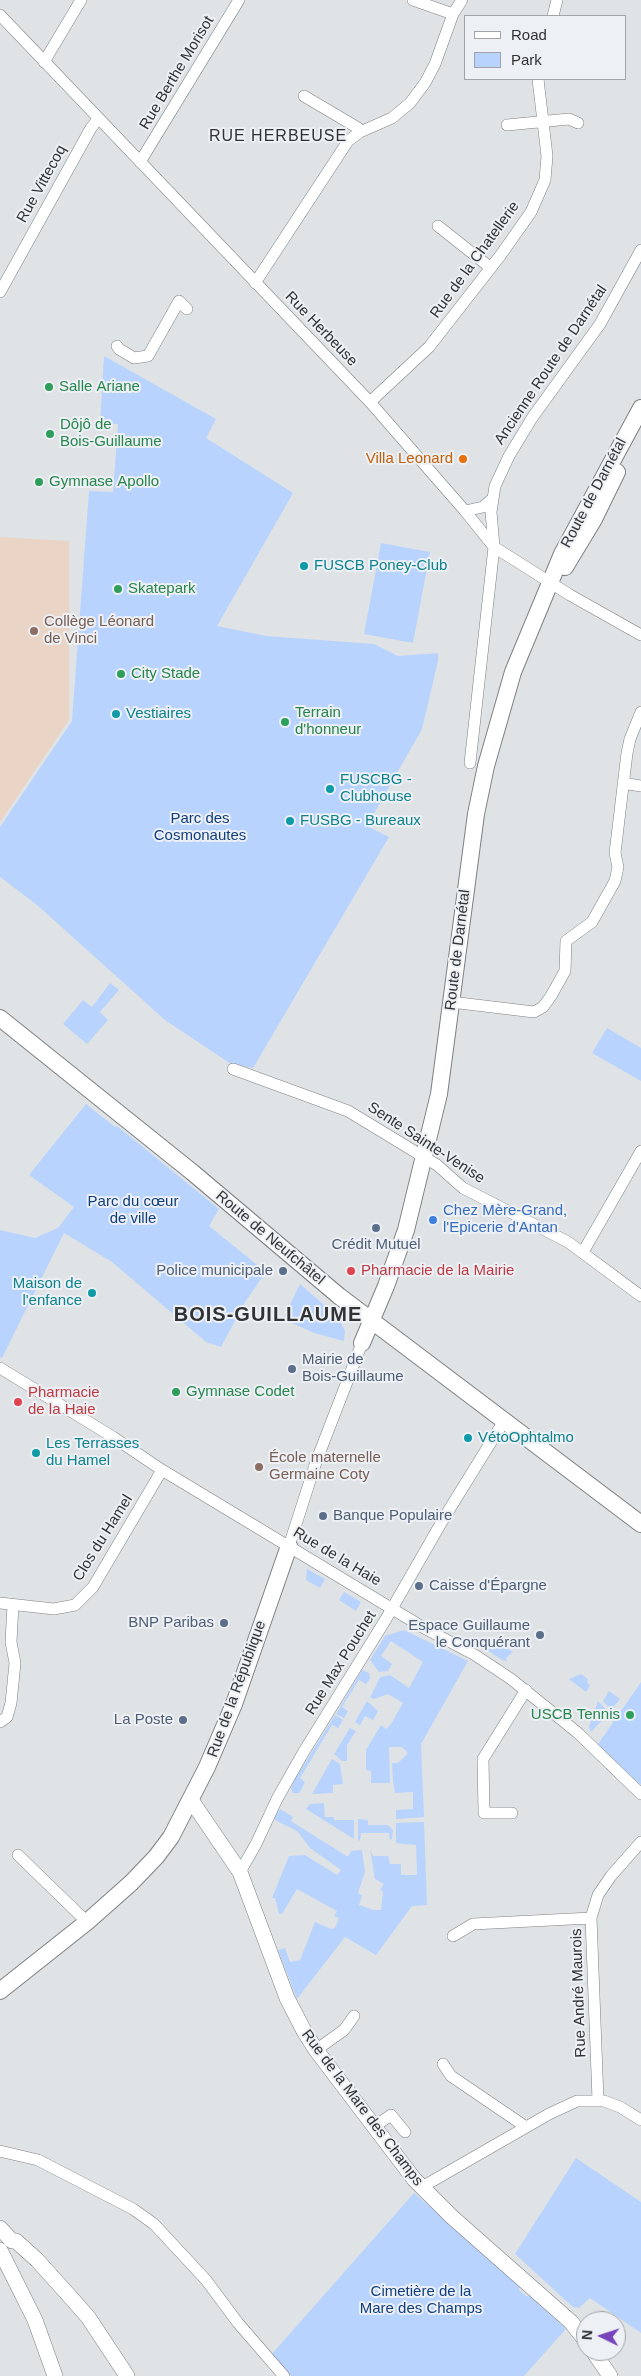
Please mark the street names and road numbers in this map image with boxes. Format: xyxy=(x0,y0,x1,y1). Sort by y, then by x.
street label: Rue Berthe Morisot xyxy=(136,13,218,133)
street label: Rue Vittecoq xyxy=(13,142,71,226)
street label: Rue de la Chatellerie xyxy=(427,198,523,322)
street label: Ancienne Route de Darnétal xyxy=(491,282,611,448)
street label: Rue Herbeuse xyxy=(281,288,361,370)
street label: Route de Darnétal xyxy=(557,435,631,551)
street label: Route de Darnétal xyxy=(442,888,474,1012)
street label: Sente Sainte-Venise xyxy=(364,1098,488,1188)
street label: Route de Neufchâtel xyxy=(212,1187,328,1289)
street label: Clos du Hamel xyxy=(69,1492,137,1584)
street label: Rue de la Haie xyxy=(290,1524,384,1590)
street label: Rue Max Pouchet xyxy=(302,1608,380,1718)
street label: Rue de la République xyxy=(204,1618,270,1760)
street label: Rue André Maurois xyxy=(568,1928,590,2058)
street label: Rue de la Mare des Champs xyxy=(297,2026,427,2190)

